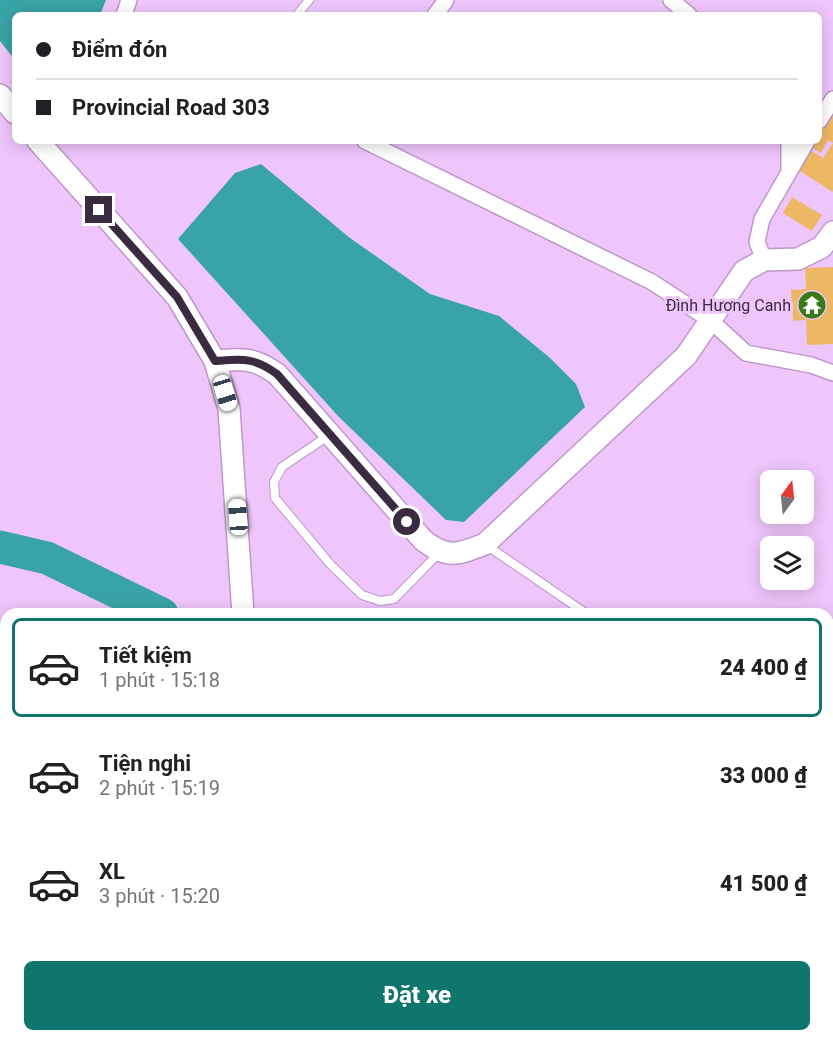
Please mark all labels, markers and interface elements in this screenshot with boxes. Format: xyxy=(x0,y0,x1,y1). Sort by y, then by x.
text: Điểm đón xyxy=(72,37,167,62)
text: Provincial Road 303 xyxy=(72,95,270,120)
route end xyxy=(85,196,112,223)
temple icon: Đình Hương Canh xyxy=(796,289,828,321)
place label: Đình Hương Canh xyxy=(666,296,791,315)
car xyxy=(211,373,239,413)
north arrow xyxy=(760,470,814,524)
map controls xyxy=(760,470,814,590)
car xyxy=(228,498,248,536)
route start xyxy=(393,508,420,535)
button: layers xyxy=(760,536,814,590)
icon: car xyxy=(27,641,81,695)
text: Tiết kiệm xyxy=(99,643,192,668)
text: 24 400 ₫ xyxy=(720,655,807,680)
text: 1 phút · 15:18 xyxy=(99,668,220,692)
icon: car xyxy=(27,749,81,803)
text: Tiện nghi xyxy=(99,751,191,776)
text: 33 000 ₫ xyxy=(720,763,807,788)
text: 2 phút · 15:19 xyxy=(99,776,220,800)
icon: car xyxy=(27,857,81,911)
text: XL xyxy=(99,859,125,884)
text: 41 500 ₫ xyxy=(720,871,807,896)
text: 3 phút · 15:20 xyxy=(99,884,220,908)
button: Đặt xe xyxy=(24,961,810,1030)

